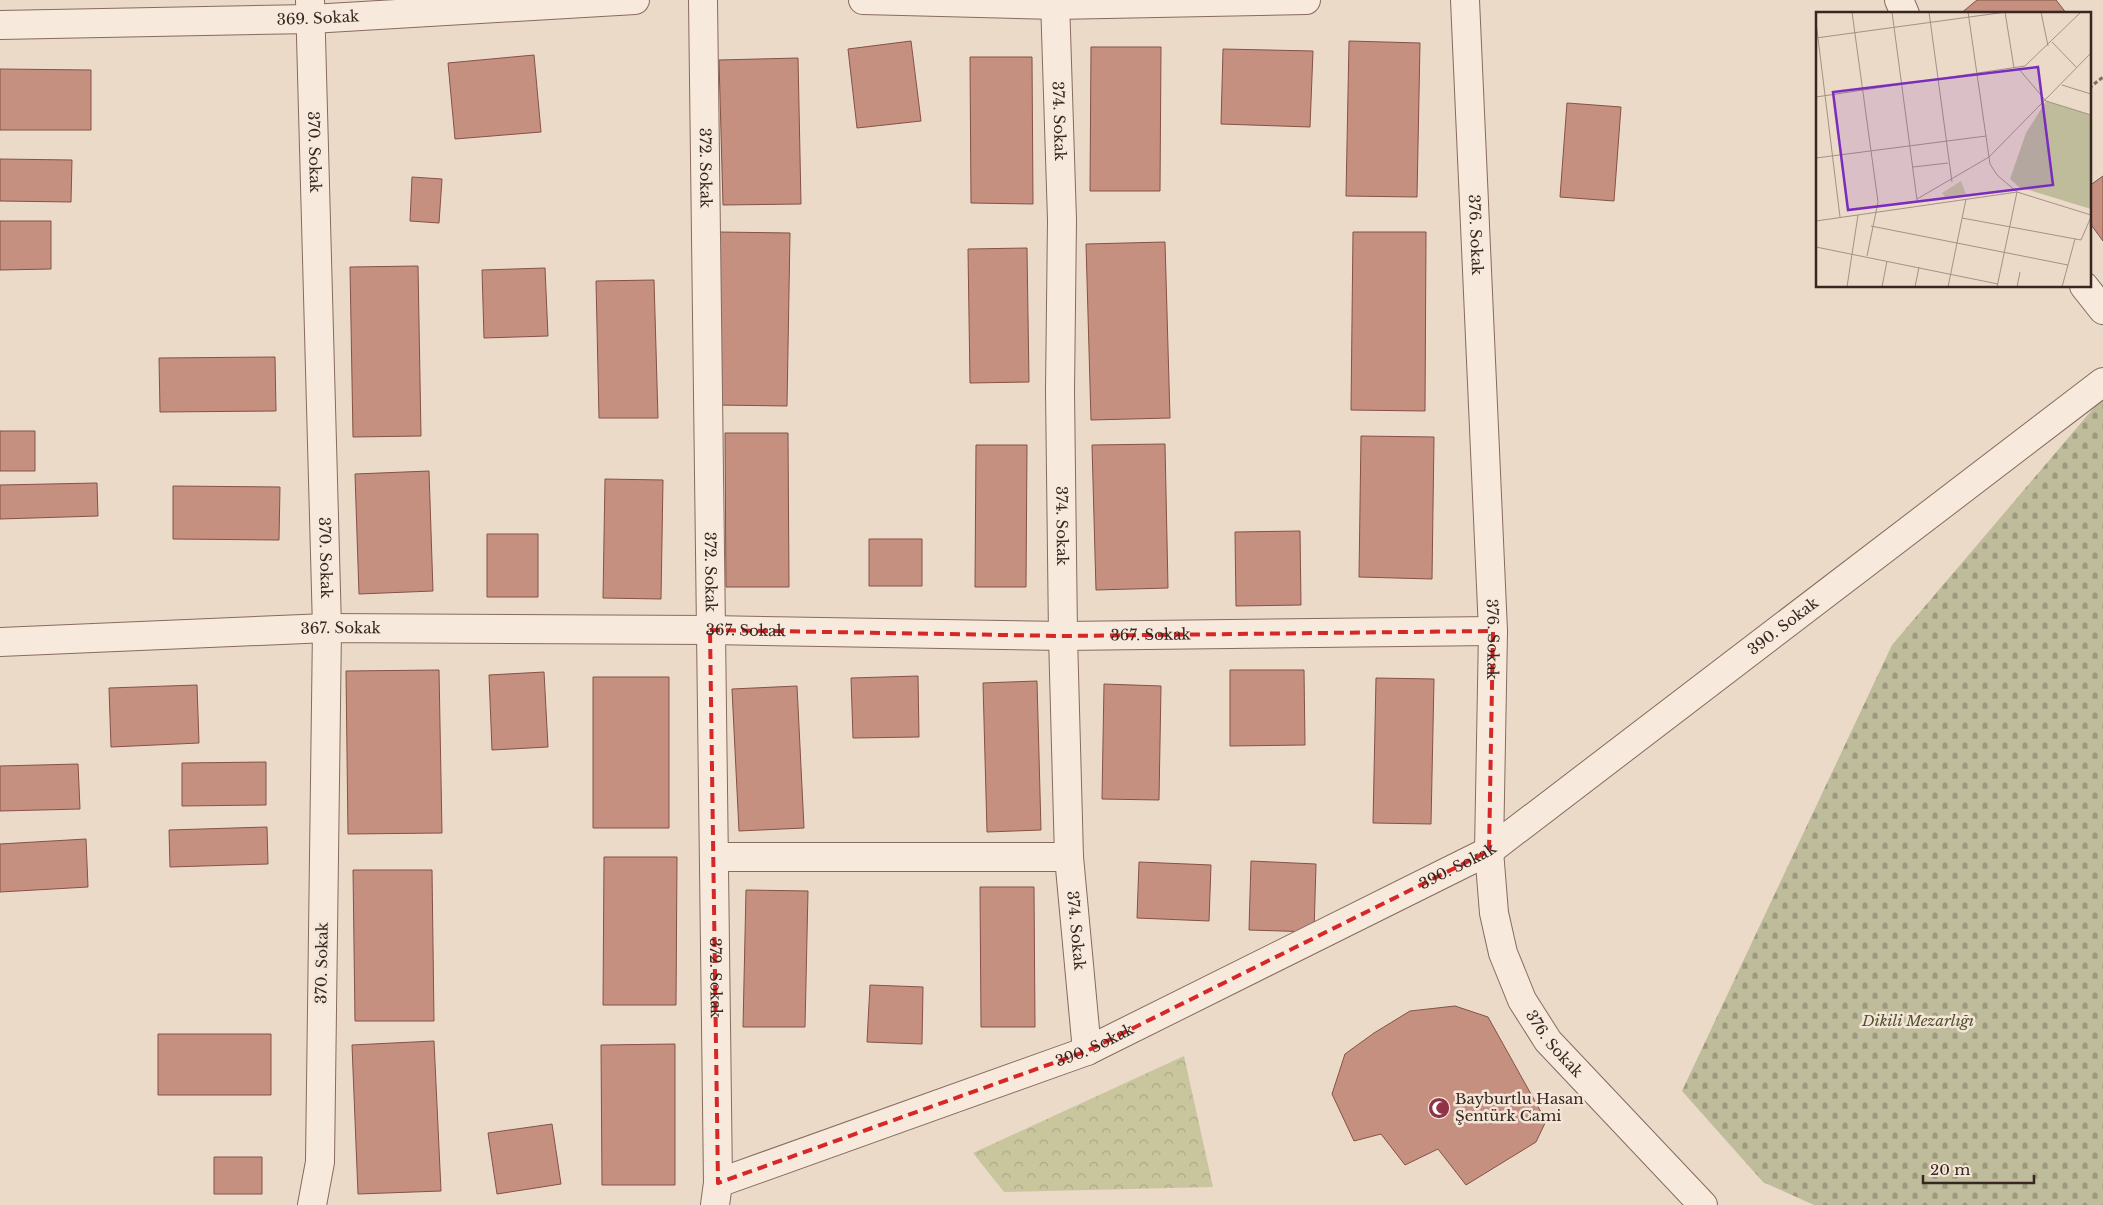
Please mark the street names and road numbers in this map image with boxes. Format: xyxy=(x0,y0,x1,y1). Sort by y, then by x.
street label: 369. Sokak xyxy=(276,6,361,29)
street label: 374. Sokak xyxy=(1049,81,1070,162)
street label: 370. Sokak xyxy=(304,111,325,194)
street label: 372. Sokak xyxy=(696,128,716,209)
street label: 376. Sokak xyxy=(1465,194,1487,276)
street label: 374. Sokak xyxy=(1052,486,1072,567)
street label: 370. Sokak xyxy=(315,517,336,600)
street label: 372. Sokak xyxy=(701,532,721,613)
street label: 390. Sokak xyxy=(1744,592,1823,659)
street label: 376. Sokak xyxy=(1483,598,1503,681)
street label: 367. Sokak xyxy=(300,618,382,638)
street label: 367. Sokak xyxy=(705,620,787,640)
street label: 367. Sokak xyxy=(1110,625,1192,644)
street label: 390. Sokak xyxy=(1416,838,1501,893)
street label: 374. Sokak xyxy=(1063,890,1090,972)
street label: 370. Sokak xyxy=(311,921,332,1004)
street label: 372. Sokak xyxy=(706,937,726,1019)
street label: 376. Sokak xyxy=(1522,1006,1588,1081)
street label: 390. Sokak xyxy=(1053,1019,1137,1071)

